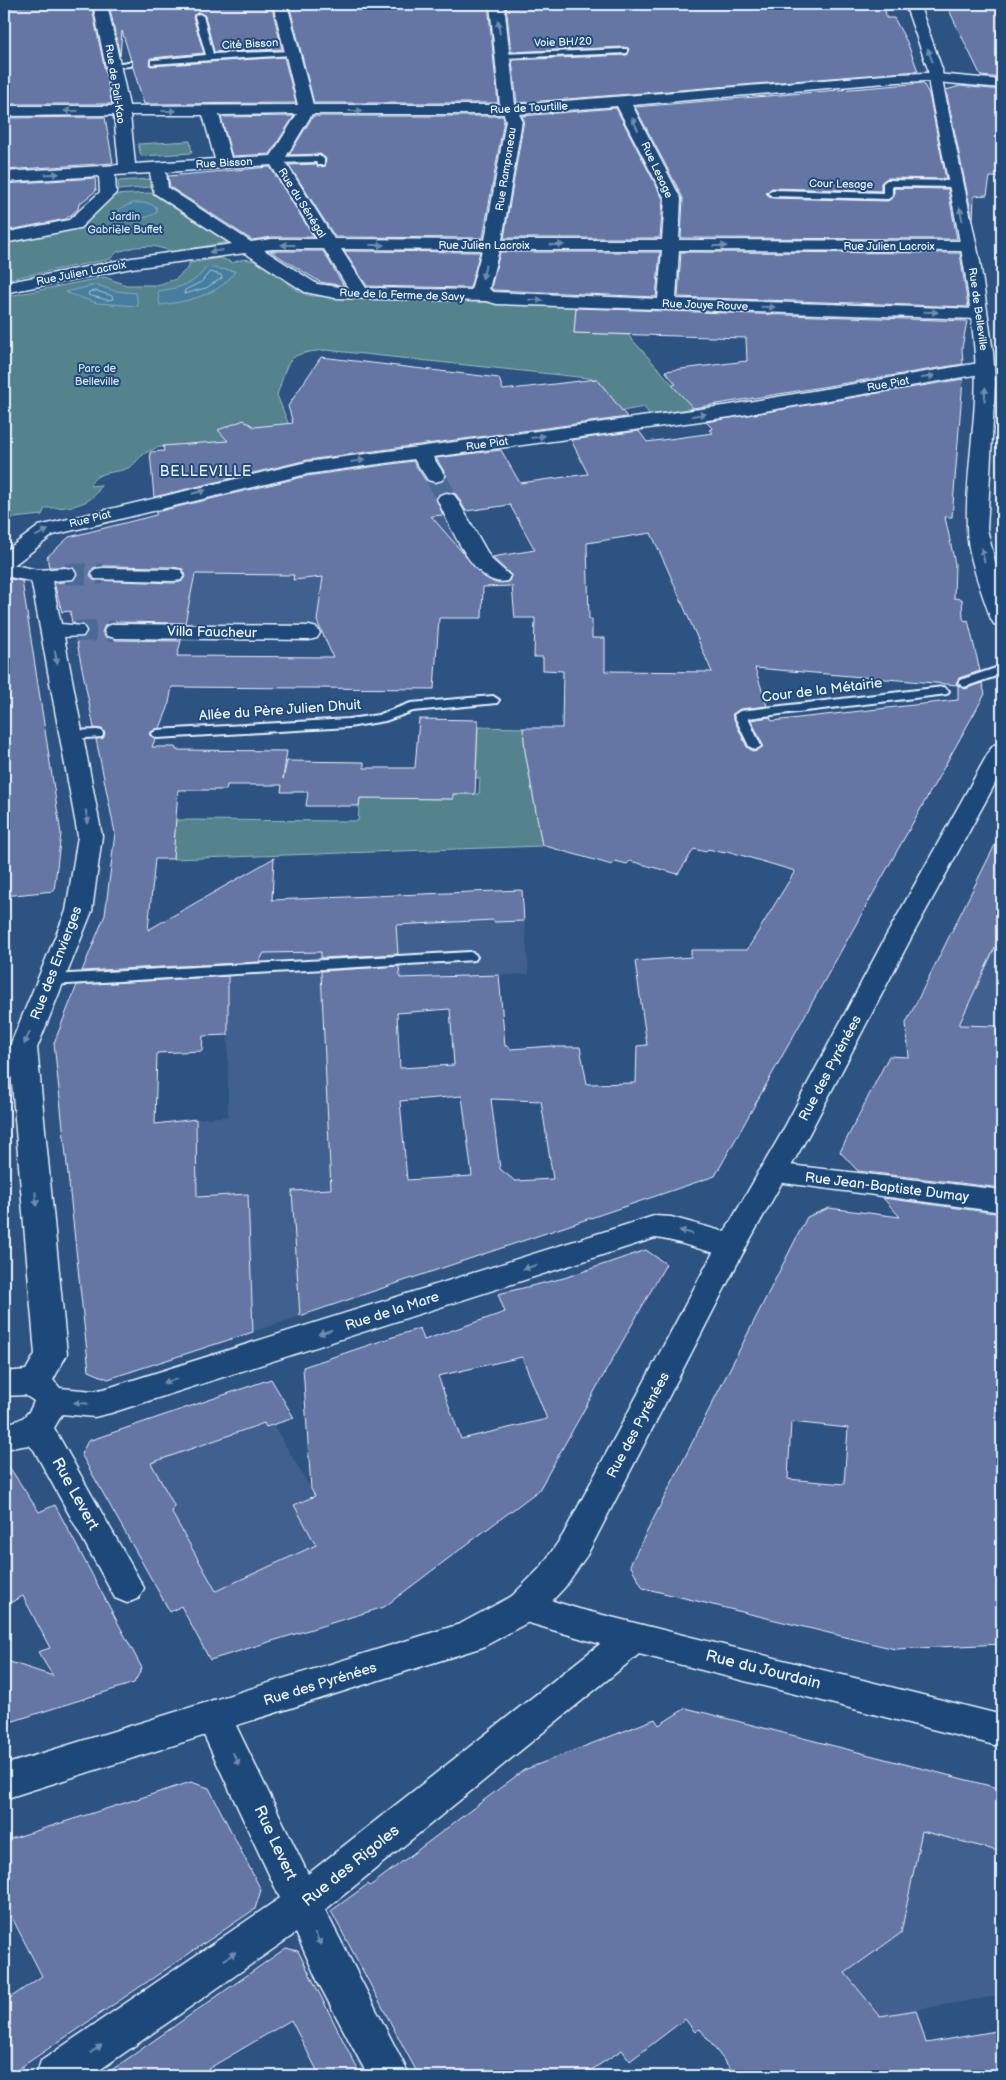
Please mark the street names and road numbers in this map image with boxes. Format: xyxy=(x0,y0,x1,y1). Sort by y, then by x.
street label: Voie BH/20 xyxy=(534,34,593,50)
street label: Cité Bisson xyxy=(221,36,279,52)
street label: Rue de Pali-Kao xyxy=(102,43,128,125)
street label: Rue de Tourtille xyxy=(490,99,569,117)
street label: Rue Ramponeau xyxy=(493,126,519,212)
street label: Rue Lesage xyxy=(638,140,676,201)
street label: Rue Bisson xyxy=(195,155,253,171)
street label: Rue du Sénégal xyxy=(275,166,329,240)
street label: Cour Lesage xyxy=(809,177,874,191)
street label: Rue Julien Lacroix xyxy=(438,239,530,252)
street label: Rue Julien Lacroix xyxy=(843,240,935,253)
street label: Rue Julien Lacroix xyxy=(35,258,127,288)
street label: Rue de Belleville xyxy=(966,267,990,352)
street label: Rue de la Ferme de Savy xyxy=(339,286,465,304)
street label: Rue Jouye Rouve xyxy=(662,297,749,313)
street label: Rue Piat xyxy=(866,374,911,394)
street label: Rue Piat xyxy=(465,435,510,453)
street label: Rue Piat xyxy=(68,507,113,530)
street label: Villa Faucheur xyxy=(167,623,258,641)
street label: Cour de la Métairie xyxy=(761,674,883,706)
street label: Allée du Père Julien Dhuit xyxy=(198,696,362,724)
street label: Rue des Envierges xyxy=(26,904,86,1022)
street label: Rue des Pyrénées xyxy=(795,1012,865,1124)
street label: Rue Jean-Baptiste Dumay xyxy=(804,1169,971,1206)
street label: Rue de la Mare xyxy=(343,1288,441,1334)
street label: Rue des Pyrénées xyxy=(603,1369,673,1481)
street label: Rue Levert xyxy=(47,1454,103,1534)
street label: Rue du Jourdain xyxy=(703,1647,823,1693)
street label: Rue des Pyrénées xyxy=(261,1659,379,1709)
street label: Rue Levert xyxy=(249,1803,301,1883)
street label: Rue des Rigoles xyxy=(299,1821,403,1911)

